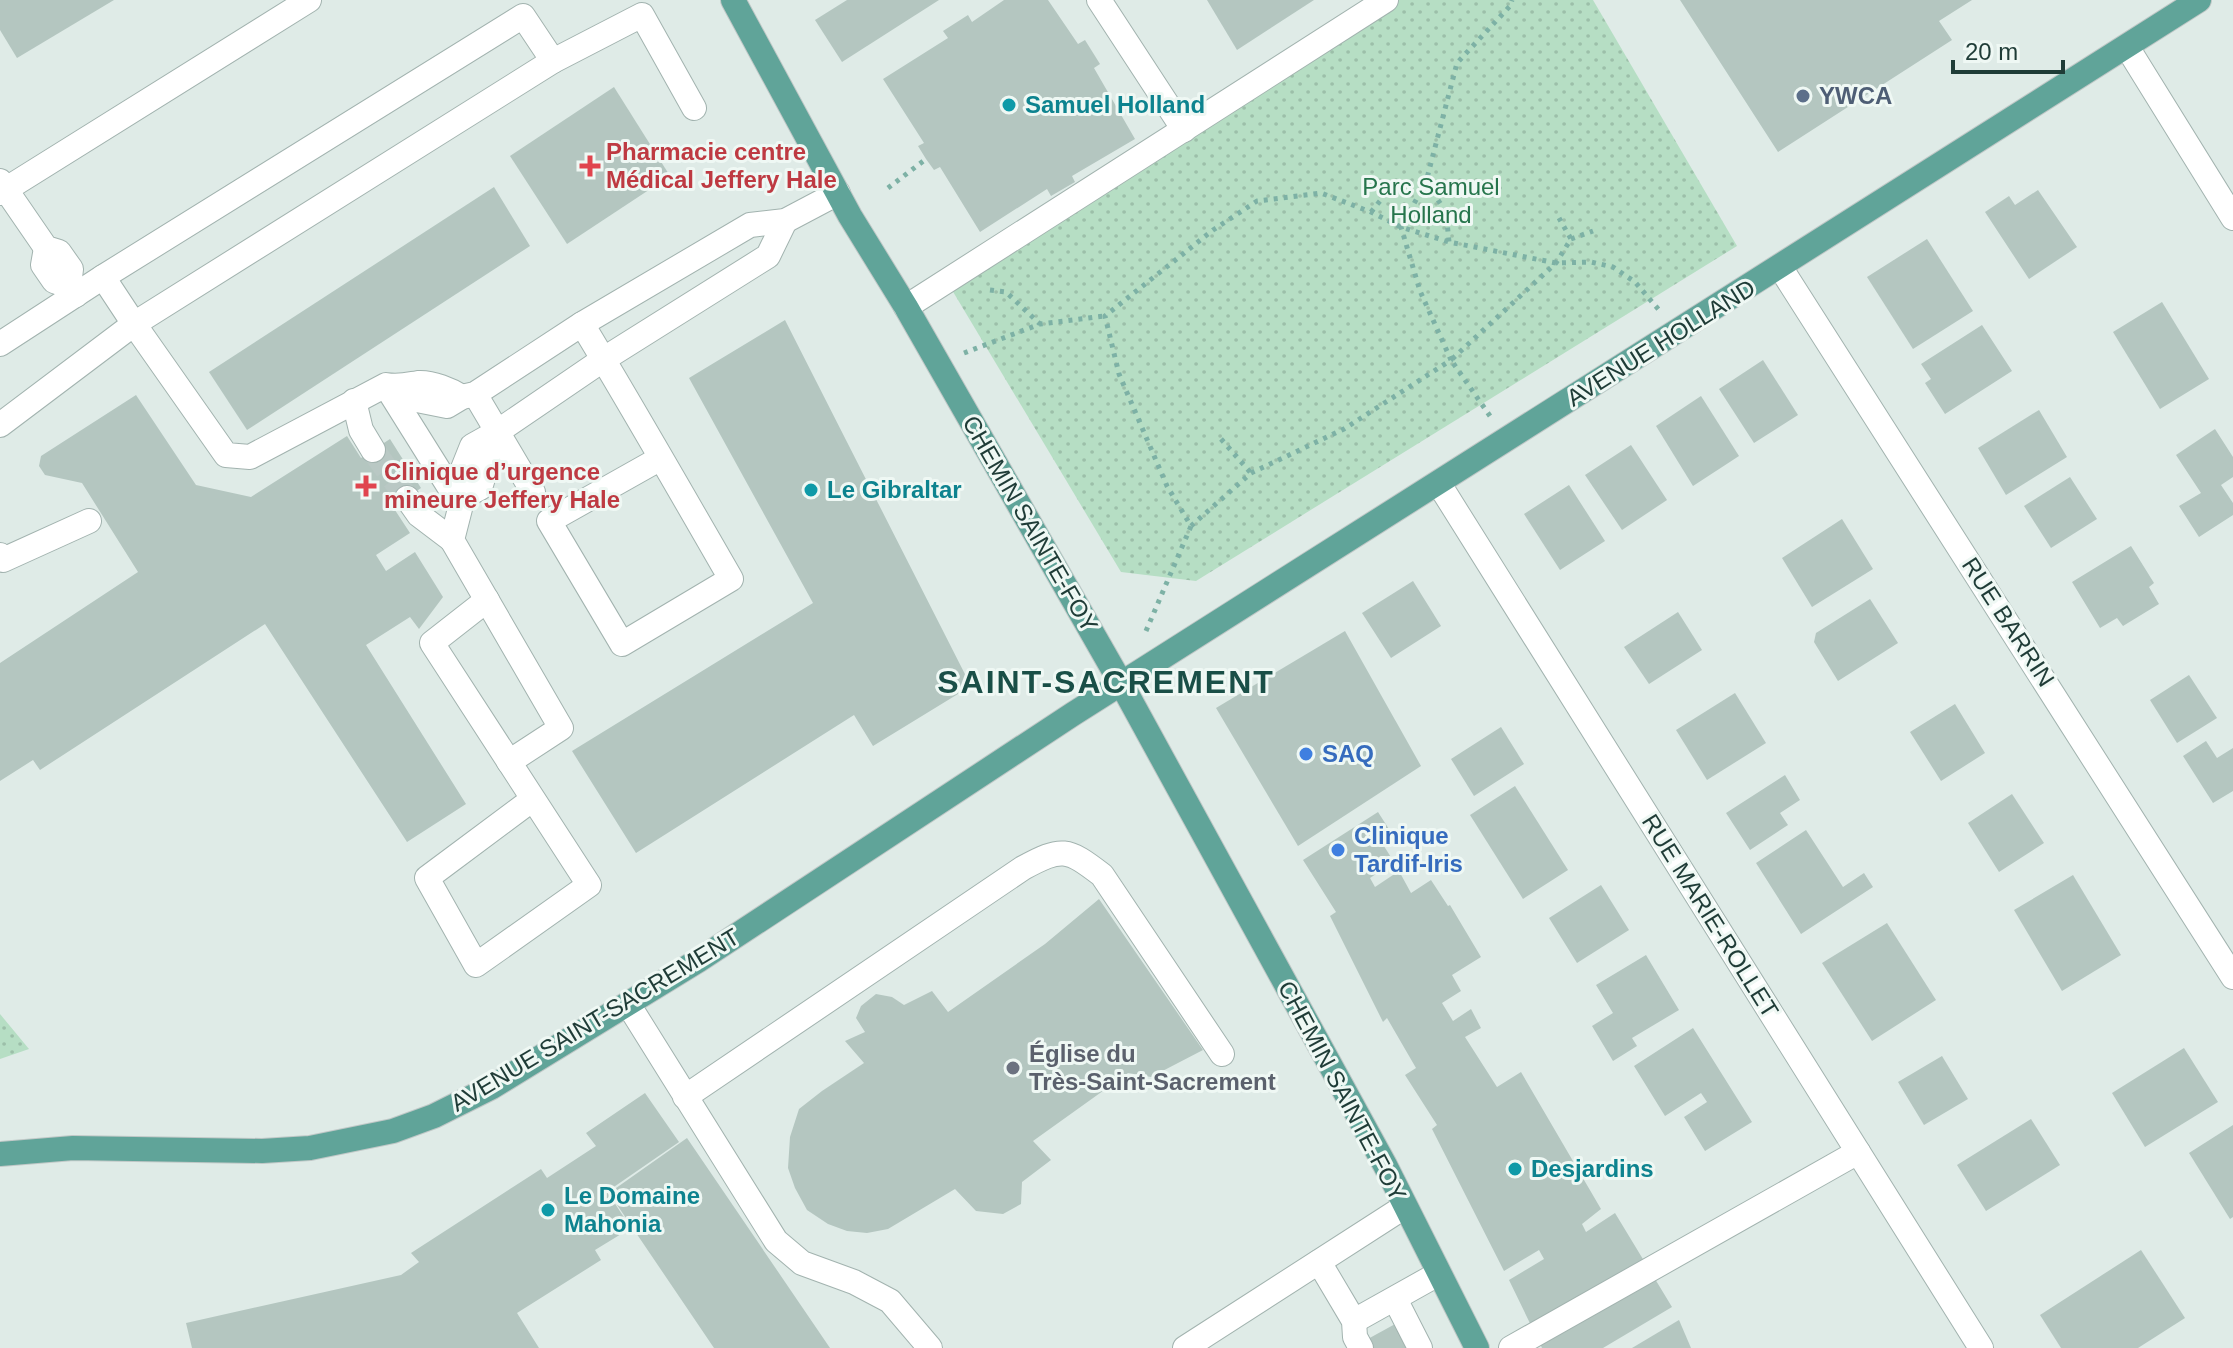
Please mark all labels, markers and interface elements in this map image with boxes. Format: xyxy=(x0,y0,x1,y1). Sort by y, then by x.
scale bar xyxy=(1953,24,2063,74)
text: 20 m xyxy=(1965,38,2018,65)
place label: YWCA xyxy=(1819,82,1892,109)
marker: YWCA xyxy=(1794,87,1812,105)
place label: Samuel Holland xyxy=(1025,91,1205,118)
marker: Samuel Holland xyxy=(1000,96,1018,114)
place label: Pharmacie centre Médical Jeffery Hale xyxy=(606,138,837,193)
marker: Pharmacie centre Médical Jeffery Hale xyxy=(581,157,599,175)
park label: Parc Samuel Holland xyxy=(1362,173,1500,228)
street label: AVENUE HOLLAND xyxy=(1562,274,1760,412)
street label: CHEMIN SAINTE-FOY xyxy=(957,411,1103,637)
place label: Clinique d’urgence mineure Jeffery Hale xyxy=(384,458,620,513)
marker: Clinique d’urgence mineure Jeffery Hale xyxy=(355,475,377,497)
place label: Le Gibraltar xyxy=(827,476,962,503)
marker: Le Gibraltar xyxy=(802,481,820,499)
street label: RUE BARRIN xyxy=(1957,552,2060,691)
district label: SAINT-SACREMENT xyxy=(937,664,1275,700)
place label: SAQ xyxy=(1322,740,1374,767)
marker: SAQ xyxy=(1297,745,1315,763)
street label: RUE MARIE-ROLLET xyxy=(1637,809,1784,1023)
place label: Clinique Tardif-Iris xyxy=(1354,822,1463,877)
marker: Clinique Tardif-Iris xyxy=(1329,841,1347,859)
street label: AVENUE SAINT-SACREMENT xyxy=(446,922,744,1117)
street label: CHEMIN SAINTE-FOY xyxy=(1273,976,1412,1205)
place label: Église du Très-Saint-Sacrement xyxy=(1029,1040,1276,1095)
marker: Église du Très-Saint-Sacrement xyxy=(1004,1059,1022,1077)
place label: Desjardins xyxy=(1531,1155,1654,1182)
marker: Desjardins xyxy=(1506,1160,1524,1178)
place label: Le Domaine Mahonia xyxy=(564,1182,700,1237)
marker: Le Domaine Mahonia xyxy=(539,1201,557,1219)

